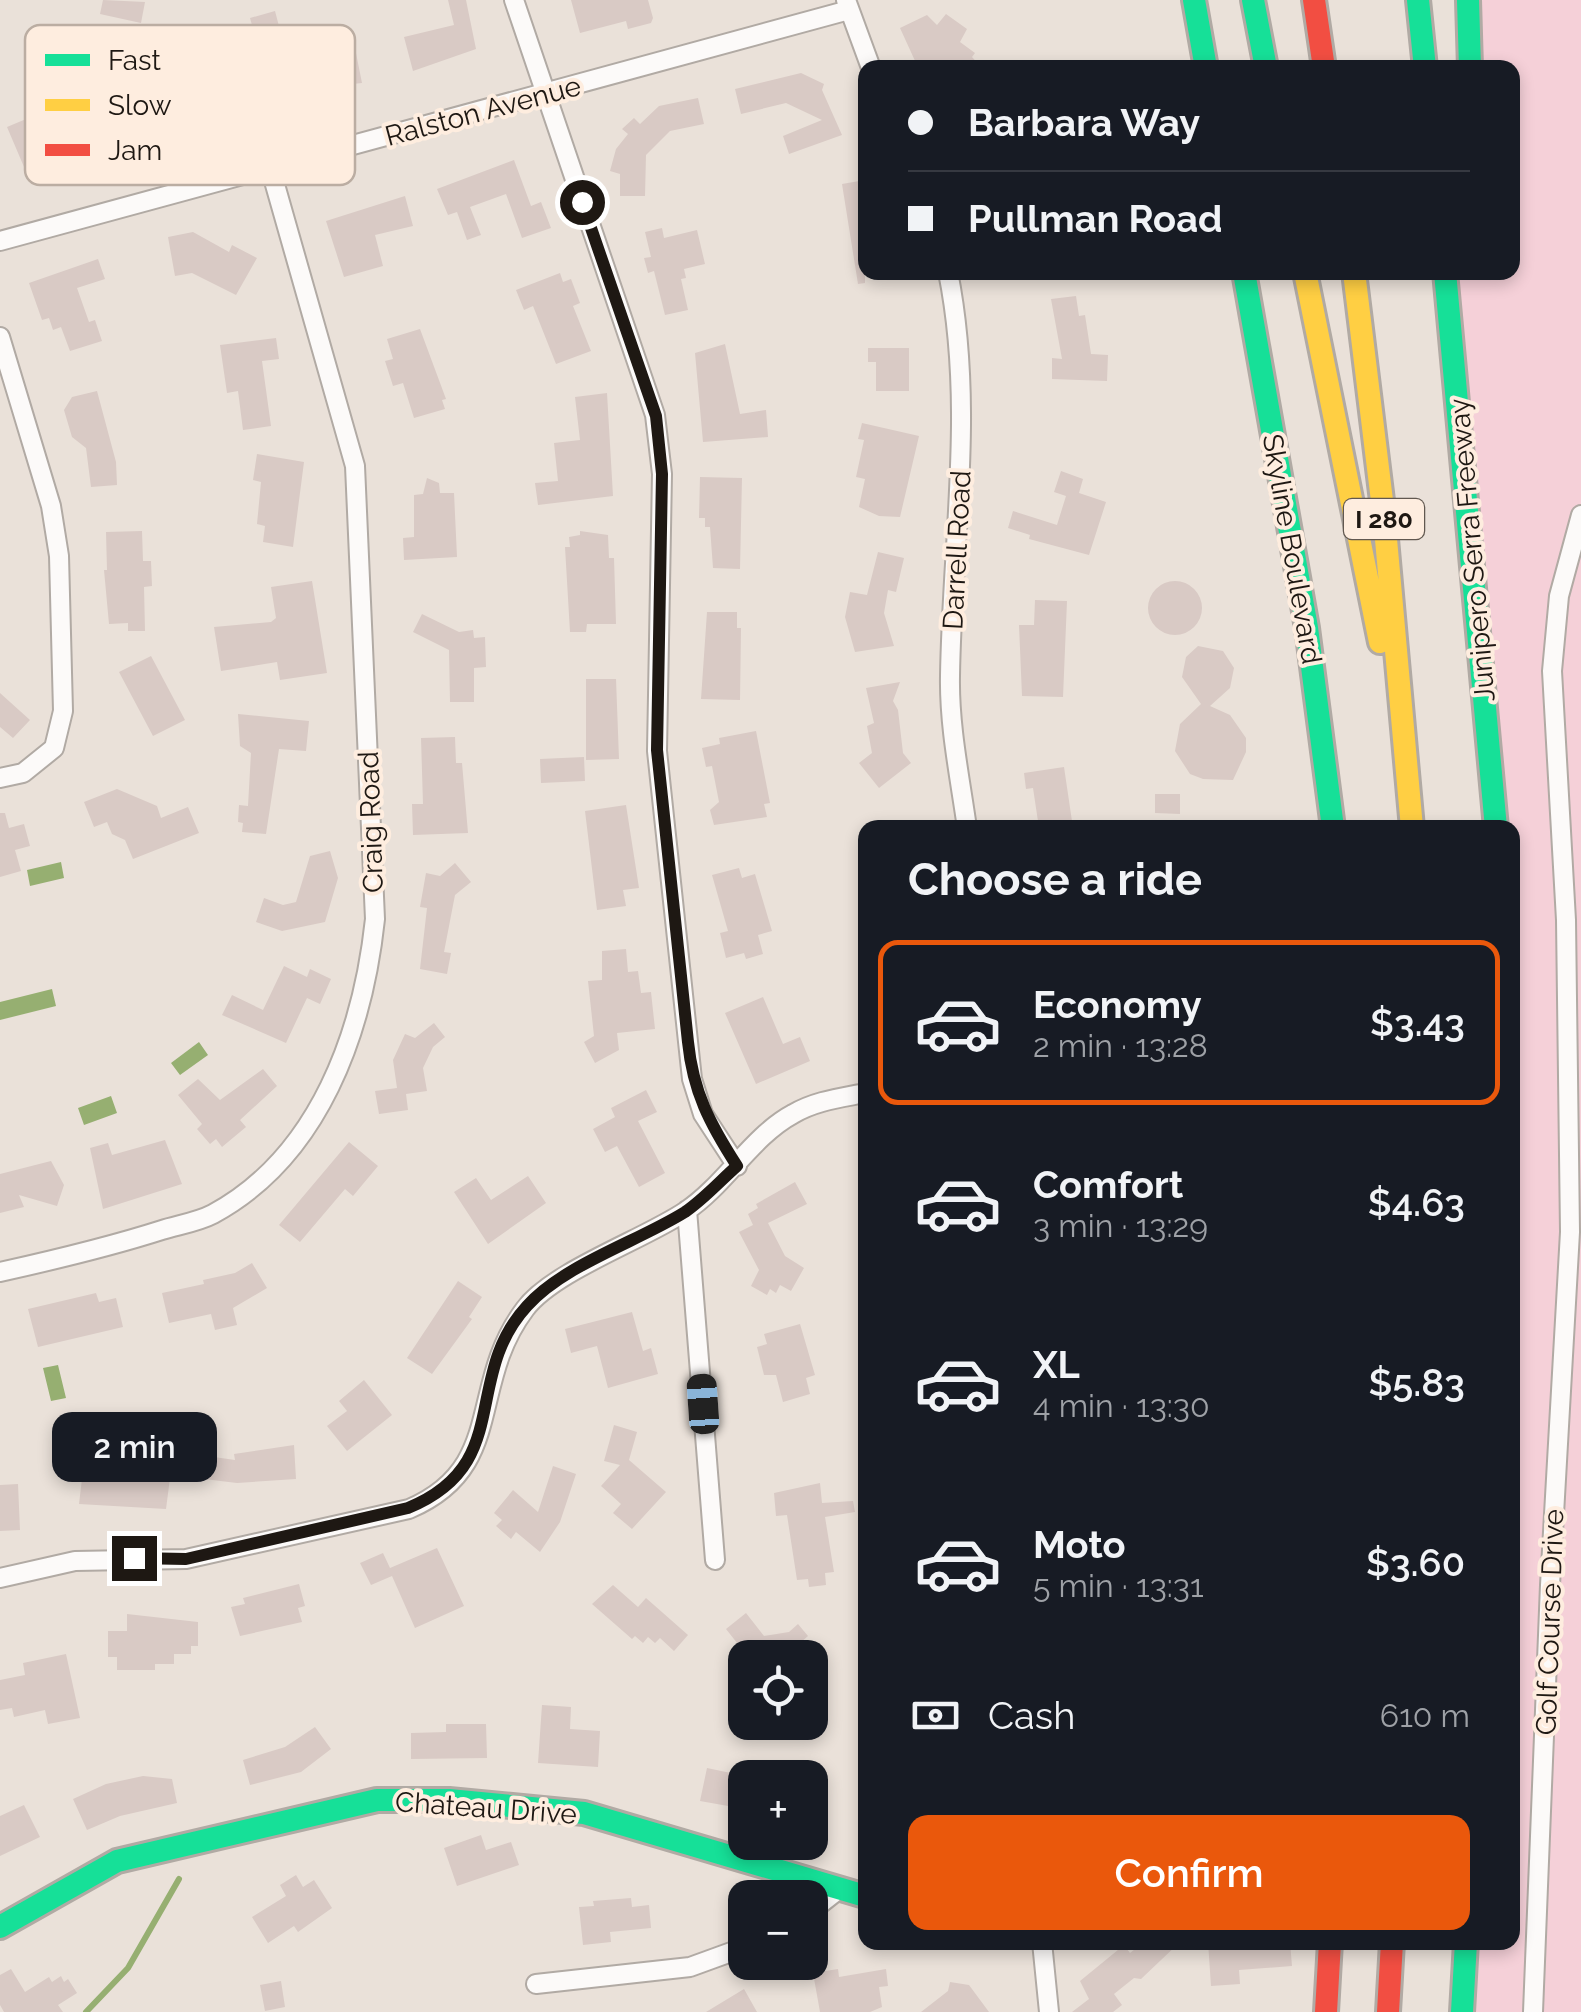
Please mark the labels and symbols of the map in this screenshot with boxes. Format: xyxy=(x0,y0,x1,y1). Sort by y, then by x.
legend xyxy=(25,25,355,185)
text: Fast xyxy=(108,44,161,77)
street label: Ralston Avenue xyxy=(382,69,584,153)
text: Slow xyxy=(108,89,172,122)
text: Jam xyxy=(108,134,162,167)
route start xyxy=(560,180,605,225)
street label: Junipero Serra Freeway xyxy=(1442,397,1502,703)
street label: Skyline Boulevard xyxy=(1256,431,1328,667)
street label: Darrell Road xyxy=(936,469,978,631)
road number: I 280 xyxy=(1344,499,1424,539)
street label: Craig Road xyxy=(352,750,390,894)
car xyxy=(686,1373,720,1435)
callout: 2 min xyxy=(52,1413,216,1483)
street label: Golf Course Drive xyxy=(1530,1508,1570,1736)
route end xyxy=(112,1536,157,1581)
street label: Chateau Drive xyxy=(394,1785,578,1831)

